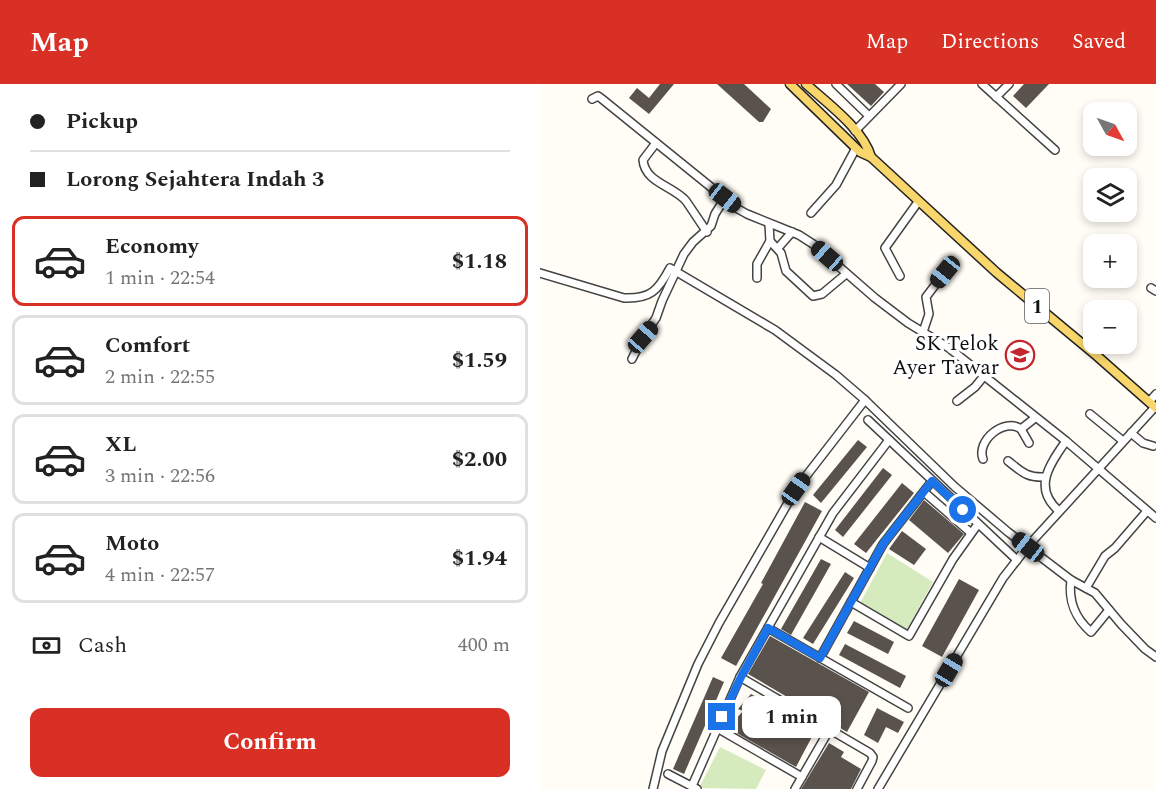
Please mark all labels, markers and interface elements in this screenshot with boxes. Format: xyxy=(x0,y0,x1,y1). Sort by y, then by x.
text: Map xyxy=(30,21,89,64)
text: Map xyxy=(866,26,908,58)
text: Directions xyxy=(941,26,1039,58)
text: Saved xyxy=(1072,26,1126,58)
north arrow xyxy=(1083,102,1137,156)
map controls xyxy=(1083,102,1137,354)
text: Pickup xyxy=(66,105,138,138)
text: Lorong Sejahtera Indah 3 xyxy=(66,163,324,196)
button: layers xyxy=(1083,168,1137,222)
car xyxy=(705,180,745,216)
text: Economy xyxy=(105,230,198,263)
icon: car xyxy=(33,234,87,288)
button: + xyxy=(1083,234,1137,288)
car xyxy=(808,237,846,275)
text: $1.18 xyxy=(452,245,507,278)
car xyxy=(927,252,963,292)
text: 1 min · 22:54 xyxy=(105,263,215,293)
road number: 1 xyxy=(1025,289,1049,323)
button: − xyxy=(1083,300,1137,354)
car xyxy=(624,318,662,356)
place label: SK Telok Ayer Tawar xyxy=(892,328,999,384)
text: Comfort xyxy=(105,329,190,362)
icon: car xyxy=(33,333,87,387)
school or university icon: SK Telok Ayer Tawar xyxy=(1004,339,1036,371)
text: $1.59 xyxy=(452,344,507,377)
text: 2 min · 22:55 xyxy=(105,362,215,392)
text: XL xyxy=(105,428,136,461)
icon: car xyxy=(33,432,87,486)
text: $2.00 xyxy=(452,443,507,476)
text: 3 min · 22:56 xyxy=(105,461,215,491)
car xyxy=(778,469,814,509)
route start xyxy=(949,496,976,523)
text: Moto xyxy=(105,527,159,560)
car xyxy=(1008,529,1048,565)
icon: car xyxy=(33,531,87,585)
text: $1.94 xyxy=(452,542,507,575)
text: 4 min · 22:57 xyxy=(105,560,215,590)
icon: cash xyxy=(30,629,63,662)
text: Cash xyxy=(78,629,127,662)
text: 400 m xyxy=(458,630,510,660)
car xyxy=(932,650,966,690)
callout: 1 min xyxy=(743,696,842,738)
text: 1 min xyxy=(765,702,818,732)
route end xyxy=(708,703,735,730)
button: Confirm xyxy=(30,708,510,777)

